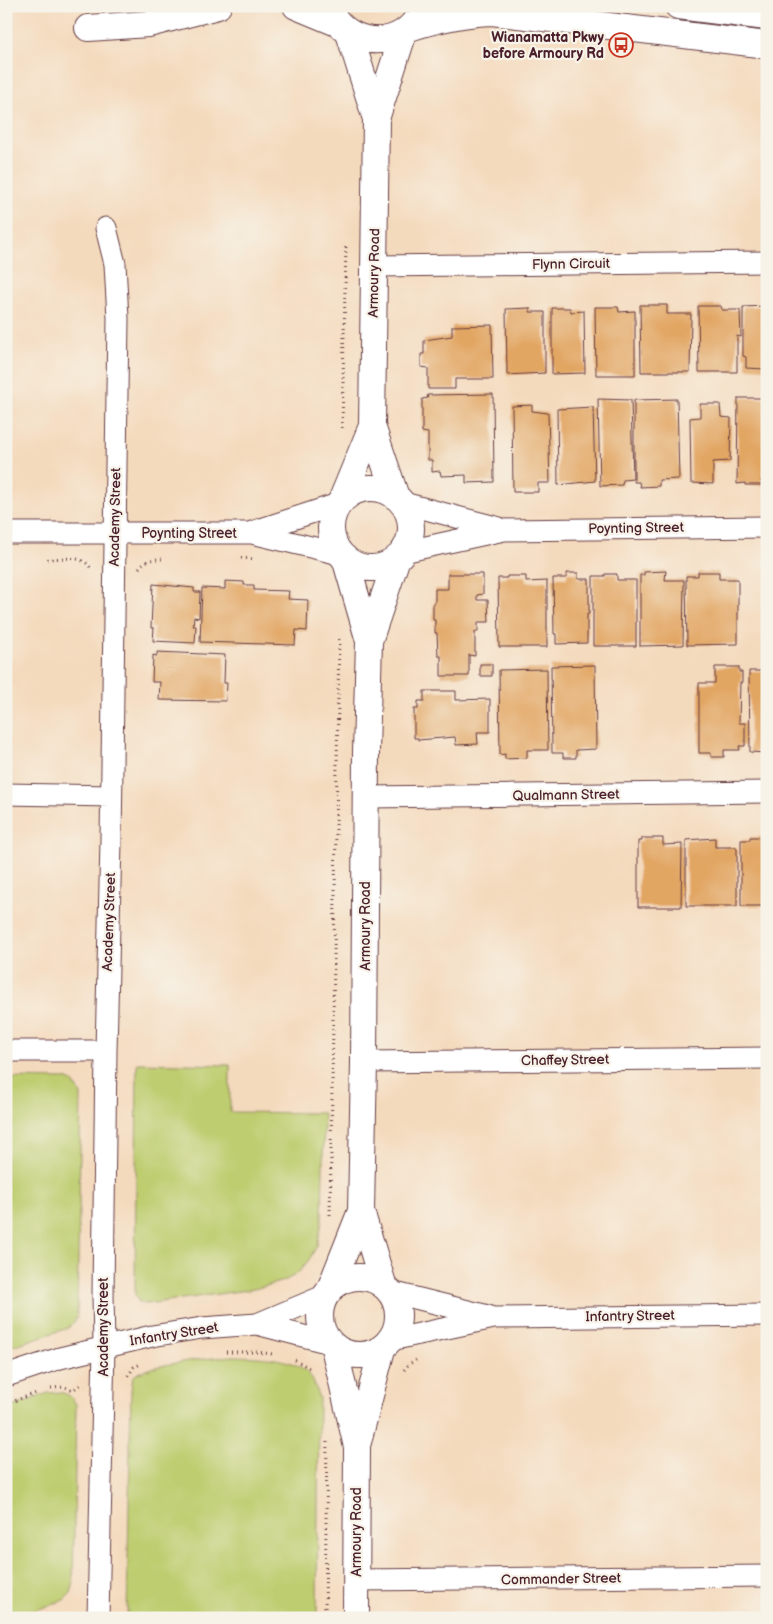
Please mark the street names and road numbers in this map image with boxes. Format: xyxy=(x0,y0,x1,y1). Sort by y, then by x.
street label: Armoury Road xyxy=(365,228,383,318)
street label: Flynn Circuit xyxy=(532,255,611,273)
street label: Academy Street xyxy=(106,467,124,567)
street label: Poynting Street xyxy=(588,519,685,537)
street label: Poynting Street xyxy=(141,525,238,542)
street label: Qualmann Street xyxy=(512,786,620,804)
street label: Academy Street xyxy=(99,872,119,972)
street label: Armoury Road xyxy=(357,881,374,971)
street label: Chaffey Street xyxy=(521,1051,610,1069)
street label: Academy Street xyxy=(95,1277,112,1376)
street label: Infantry Street xyxy=(585,1307,676,1325)
street label: Infantry Street xyxy=(129,1319,220,1349)
street label: Armoury Road xyxy=(348,1487,365,1577)
street label: Commander Street xyxy=(501,1569,622,1589)

